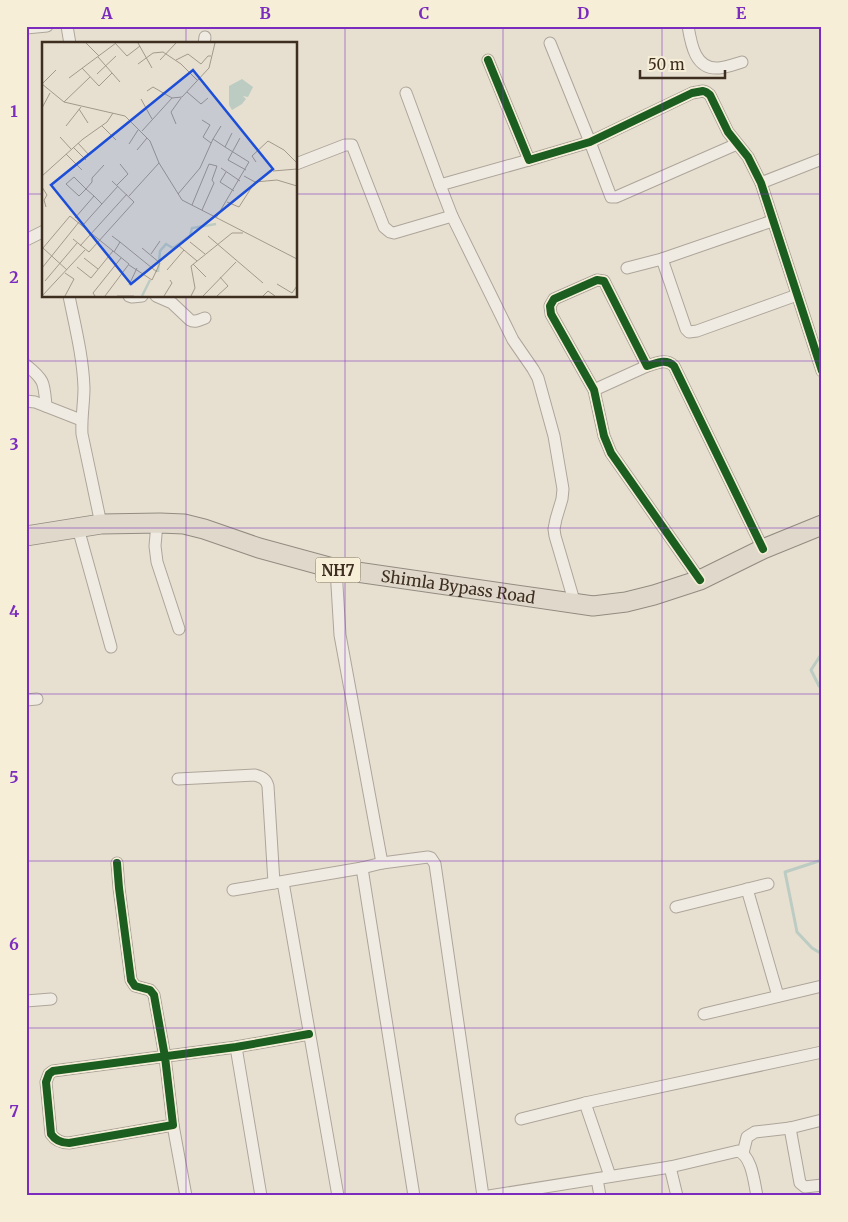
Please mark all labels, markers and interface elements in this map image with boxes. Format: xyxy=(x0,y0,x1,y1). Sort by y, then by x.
text: A xyxy=(100,3,113,23)
text: B xyxy=(259,3,271,23)
text: C xyxy=(419,3,429,23)
text: D xyxy=(577,3,589,23)
text: E xyxy=(736,3,747,23)
inset map xyxy=(42,42,298,298)
scale bar xyxy=(640,48,726,80)
text: 50 m xyxy=(648,55,685,74)
text: 1 xyxy=(10,101,18,121)
text: 2 xyxy=(9,267,19,287)
text: 3 xyxy=(9,434,19,454)
road number: NH7 xyxy=(316,558,360,582)
street label: Shimla Bypass Road xyxy=(380,566,537,608)
text: 4 xyxy=(9,601,19,621)
text: 5 xyxy=(9,767,19,787)
text: 6 xyxy=(9,934,19,954)
text: 7 xyxy=(9,1101,19,1121)

